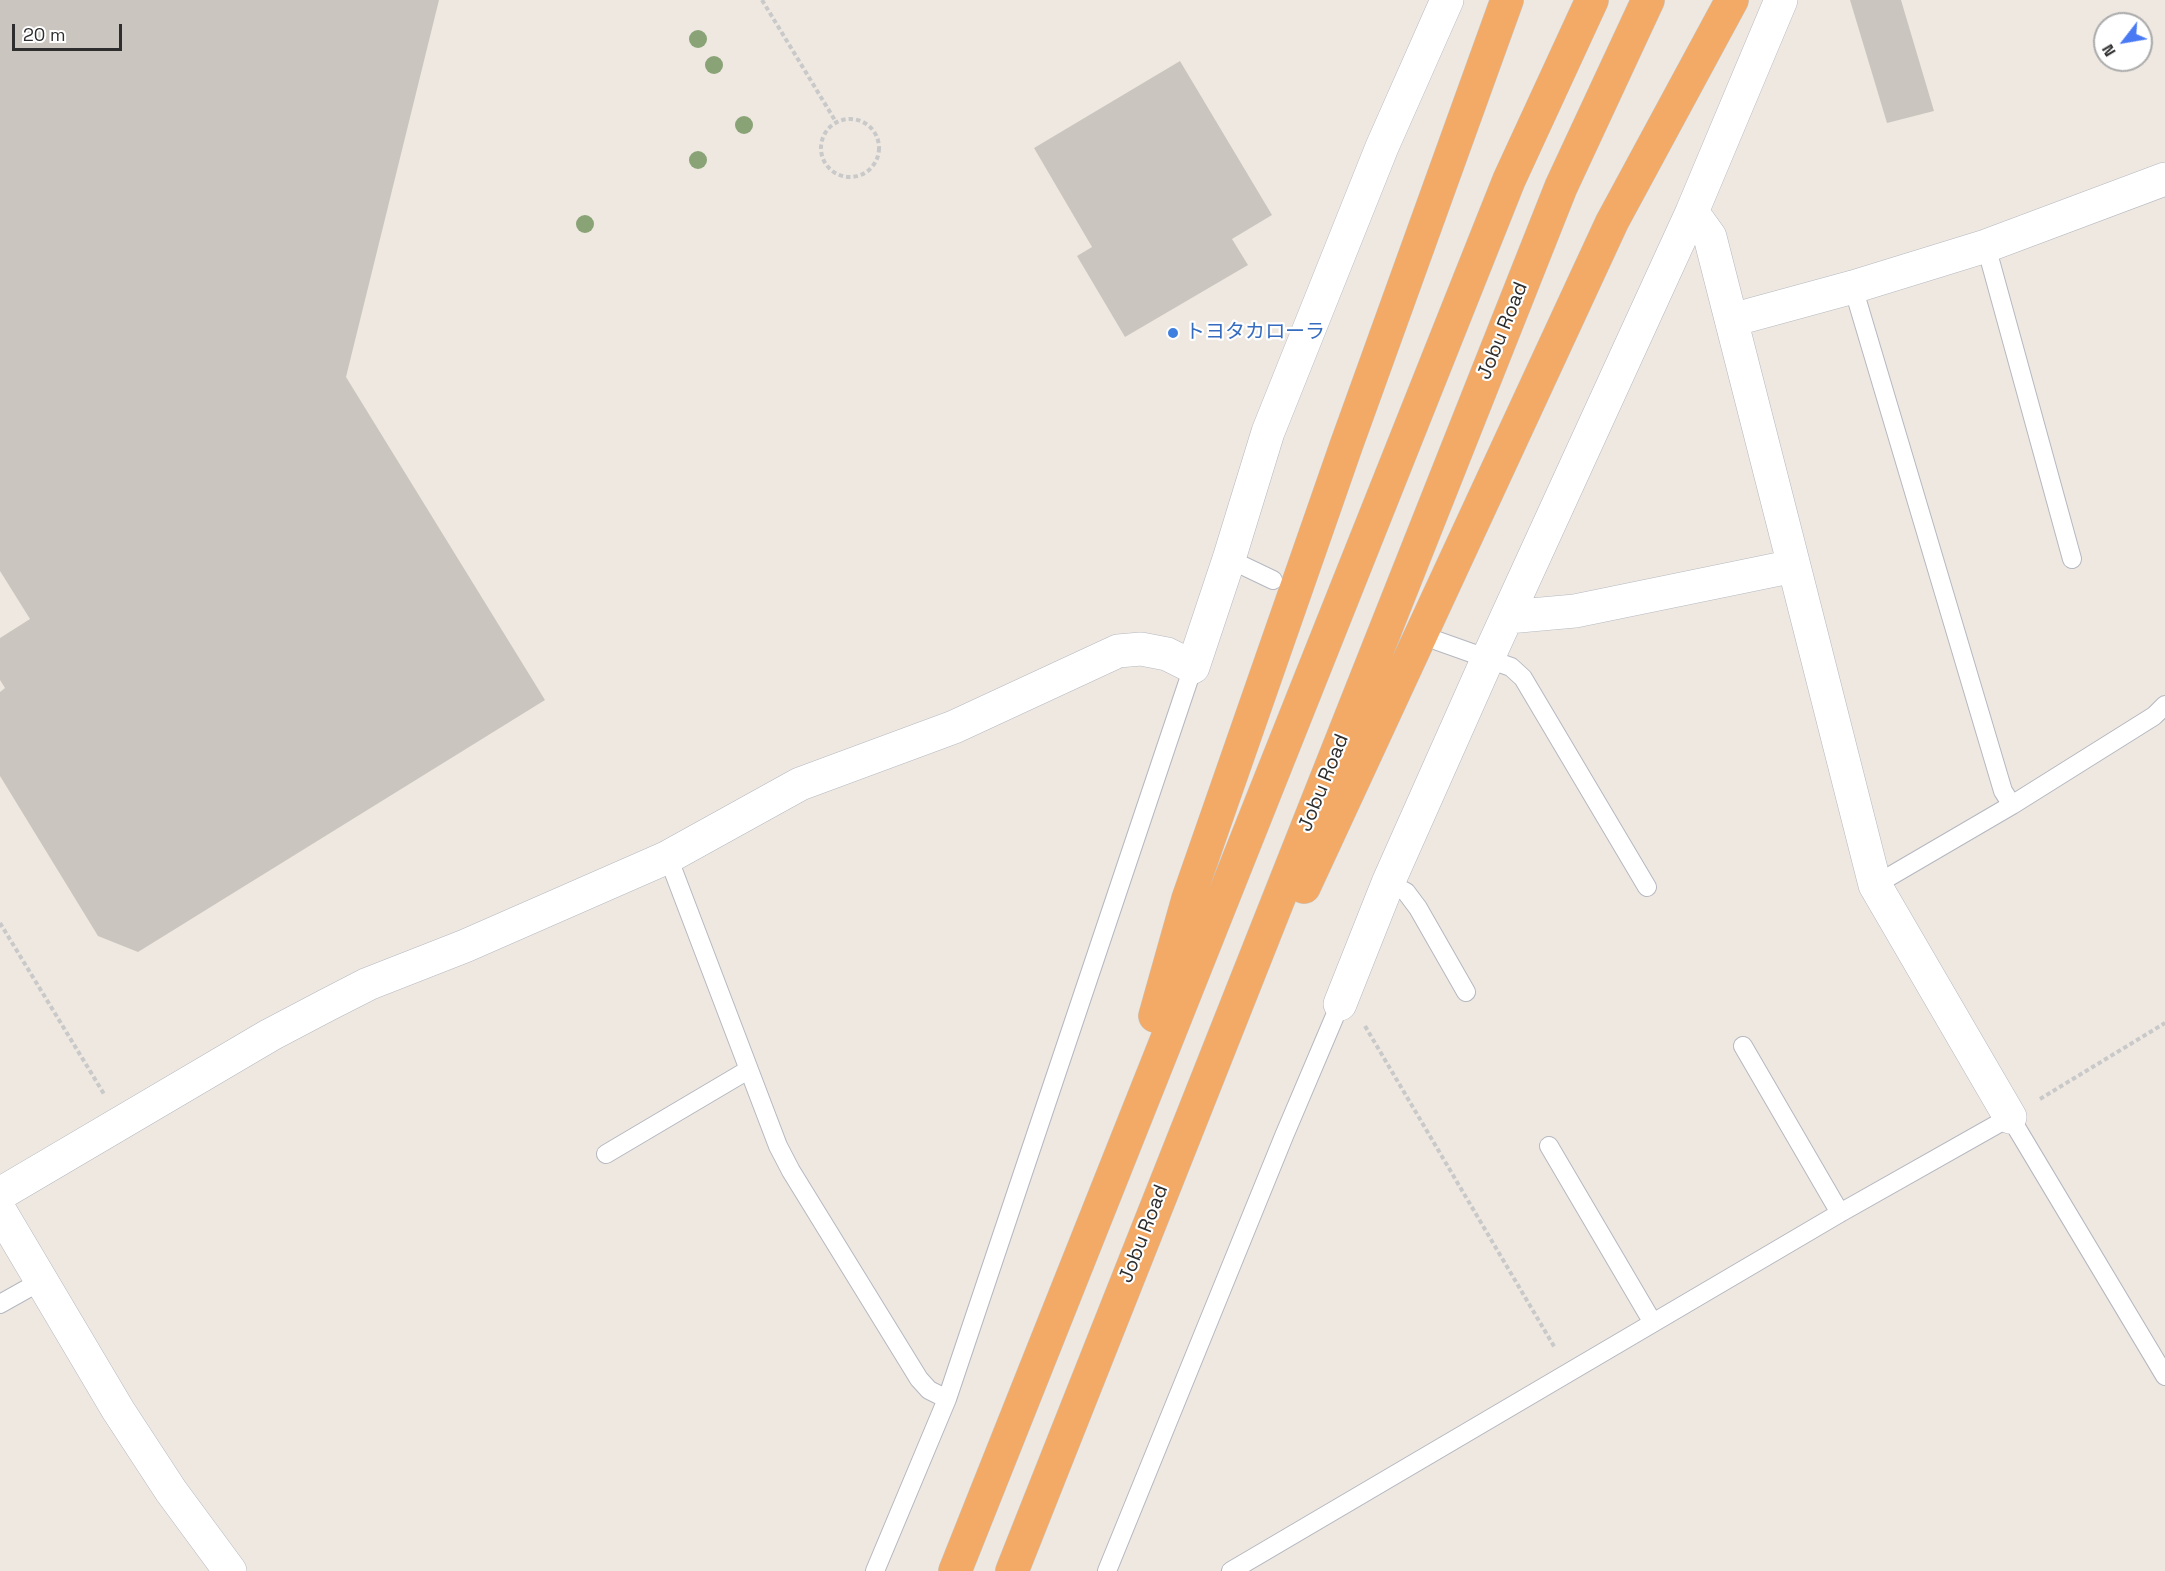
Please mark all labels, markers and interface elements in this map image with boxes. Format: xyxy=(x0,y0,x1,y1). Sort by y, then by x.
scale bar xyxy=(15,12,124,50)
north arrow xyxy=(2093,12,2153,72)
text: 20 m xyxy=(23,23,66,46)
text: N xyxy=(2097,40,2121,61)
street label: Jobu Road xyxy=(1473,279,1533,383)
place label: トヨタカローラ xyxy=(1185,321,1325,345)
marker: トヨタカローラ xyxy=(1166,326,1180,340)
street label: Jobu Road xyxy=(1294,731,1354,835)
street label: Jobu Road xyxy=(1114,1182,1174,1286)

